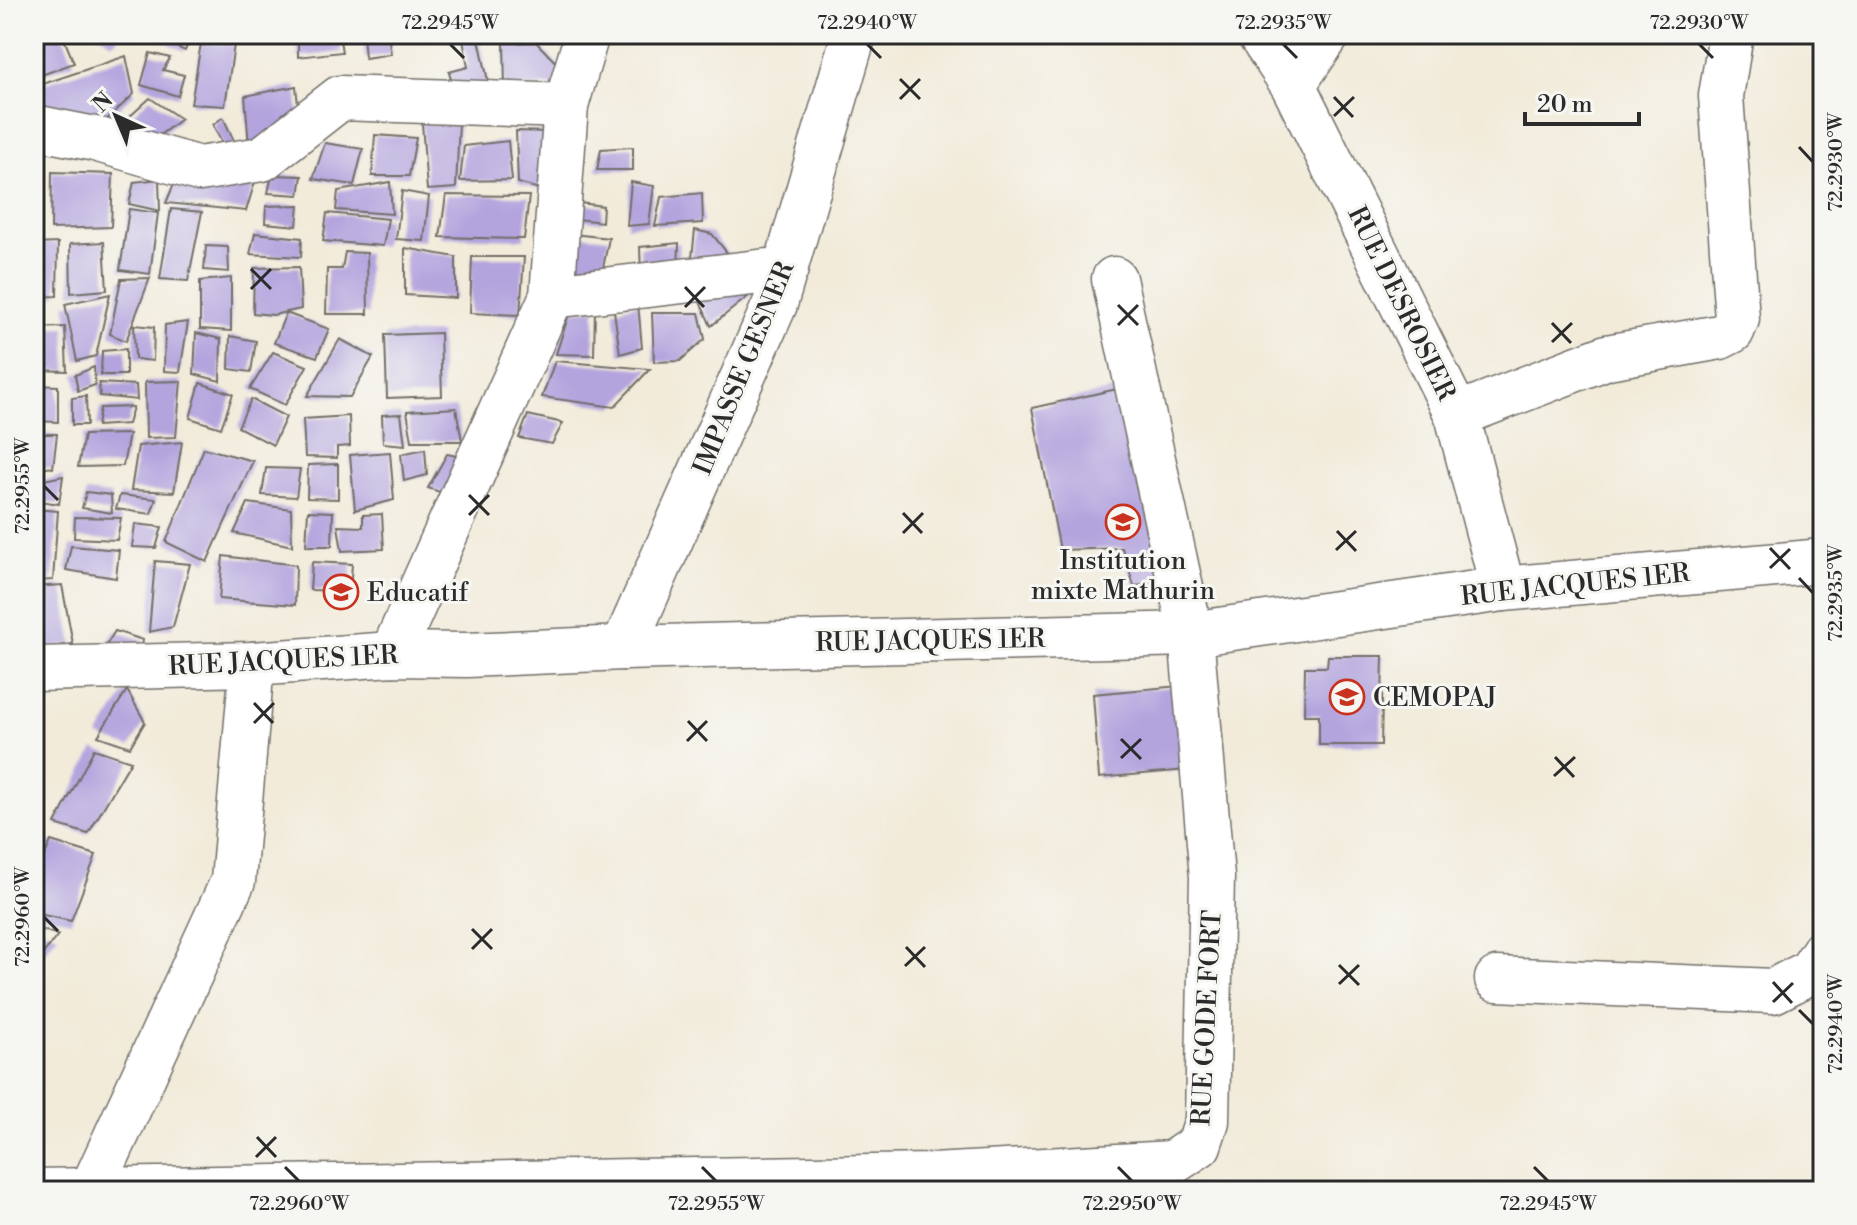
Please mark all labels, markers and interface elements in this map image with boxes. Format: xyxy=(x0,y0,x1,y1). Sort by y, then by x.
text: 72.2945°W xyxy=(401,11,500,36)
text: 72.2940°W xyxy=(817,11,918,36)
text: 72.2935°W xyxy=(1235,11,1332,36)
text: 72.2930°W xyxy=(1650,11,1749,36)
north arrow xyxy=(76,76,156,156)
scale bar xyxy=(1525,76,1639,126)
text: N xyxy=(88,87,119,118)
text: 20 m xyxy=(1537,90,1593,120)
text: 72.2930°W xyxy=(1824,112,1849,211)
street label: RUE DESROSIER xyxy=(1340,201,1462,407)
street label: IMPASSE GESNER xyxy=(687,256,802,480)
text: 72.2955°W xyxy=(11,437,36,534)
school or university icon: Institution mixte Mathurin xyxy=(1104,503,1142,541)
text: 72.2935°W xyxy=(1824,544,1849,641)
place label: Institution mixte Mathurin xyxy=(1031,545,1215,607)
street label: RUE JACQUES 1ER xyxy=(1459,557,1692,613)
school or university icon: Educatif xyxy=(322,573,360,611)
place label: Educatif xyxy=(367,577,470,609)
street label: RUE JACQUES 1ER xyxy=(815,623,1046,659)
street label: RUE JACQUES 1ER xyxy=(168,639,400,683)
school or university icon: CEMOPAJ xyxy=(1328,678,1366,716)
place label: CEMOPAJ xyxy=(1373,682,1497,714)
text: 72.2960°W xyxy=(11,866,36,967)
street label: RUE GODE FORT xyxy=(1185,909,1229,1127)
text: 72.2940°W xyxy=(1824,973,1849,1074)
text: 72.2960°W xyxy=(249,1192,350,1217)
text: 72.2955°W xyxy=(668,1192,765,1217)
text: 72.2950°W xyxy=(1083,1192,1182,1217)
text: 72.2945°W xyxy=(1499,1192,1598,1217)

